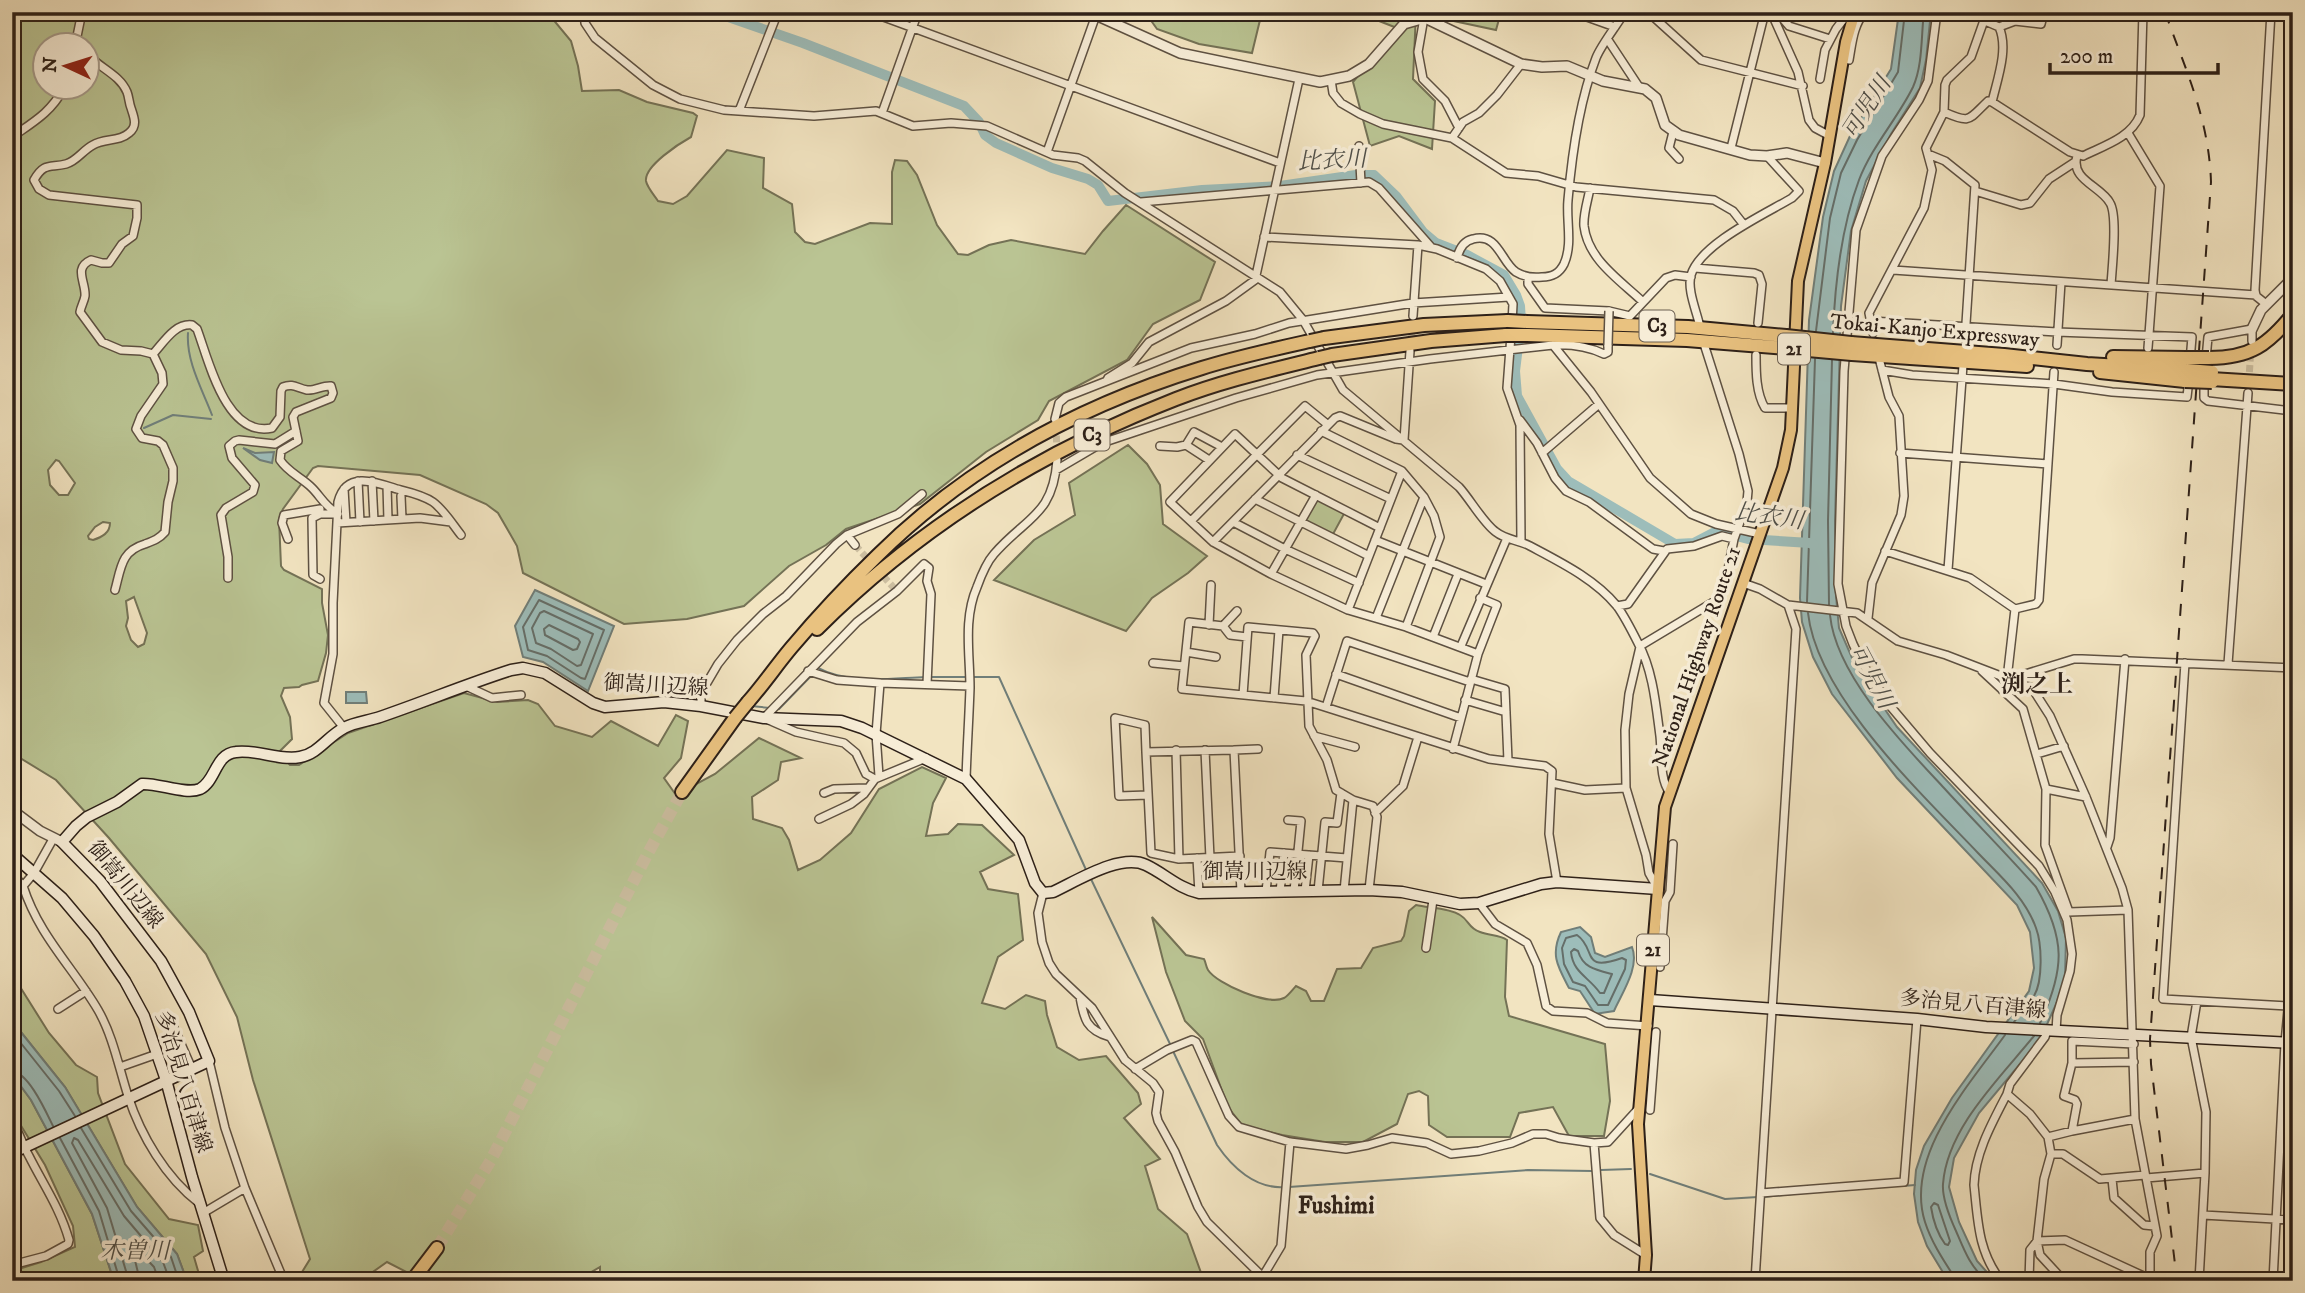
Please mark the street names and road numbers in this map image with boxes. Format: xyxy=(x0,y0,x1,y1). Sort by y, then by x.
street label: Tokai-Kanjo Expressway xyxy=(1829,309,2042,353)
road number: C3 xyxy=(1640,310,1674,342)
road number: 21 xyxy=(1778,334,1810,364)
road number: C3 xyxy=(1074,420,1110,450)
street label: National Highway Route 21 xyxy=(1647,543,1747,771)
street label: 御嵩川辺線 xyxy=(603,670,709,702)
street label: 御嵩川辺線 xyxy=(82,836,168,934)
street label: 御嵩川辺線 xyxy=(1203,859,1308,885)
road number: 21 xyxy=(1637,934,1669,966)
street label: 多治見八百津線 xyxy=(1899,986,2047,1024)
street label: 多治見八百津線 xyxy=(149,1008,217,1156)

